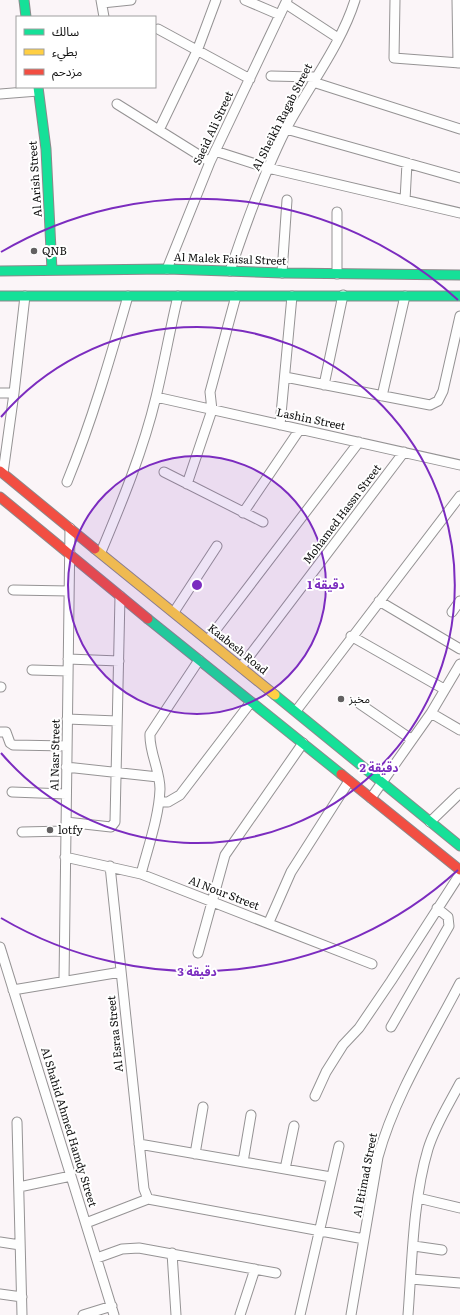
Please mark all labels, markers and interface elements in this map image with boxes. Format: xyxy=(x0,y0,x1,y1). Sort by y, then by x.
legend xyxy=(16,16,156,88)
text: سالك xyxy=(52,22,79,40)
text: بطيء xyxy=(52,42,78,62)
street label: Al Sheikh Ragab Street xyxy=(247,59,316,173)
text: مزدحم xyxy=(52,62,82,81)
street label: Saeid Ali Street xyxy=(188,88,236,167)
street label: Al Arish Street xyxy=(23,140,45,218)
place label: QNB xyxy=(42,242,67,258)
marker: QNB xyxy=(29,246,39,256)
street label: Al Malek Faisal Street xyxy=(173,248,287,268)
street label: Lashin Street xyxy=(275,403,347,433)
street label: Mohamed Hassn Street xyxy=(298,460,384,567)
text: 1 دقيقة xyxy=(307,575,345,593)
centre of rings xyxy=(190,578,204,592)
street label: Kaabesh Road xyxy=(205,619,272,678)
place label: مخبز xyxy=(348,690,370,706)
marker: مخبز xyxy=(336,694,346,704)
street label: Al Nasr Street xyxy=(45,718,63,791)
text: 2 دقيقة xyxy=(359,758,399,776)
place label: lotfy xyxy=(58,821,84,837)
marker: lotfy xyxy=(45,825,55,835)
street label: Al Nour Street xyxy=(187,871,263,913)
text: 3 دقيقة xyxy=(177,962,217,980)
street label: Al Esraa Street xyxy=(102,995,126,1073)
street label: Al Shahid Ahmed Hamdy Street xyxy=(38,1045,102,1209)
street label: Al Etimad Street xyxy=(348,1131,380,1218)

